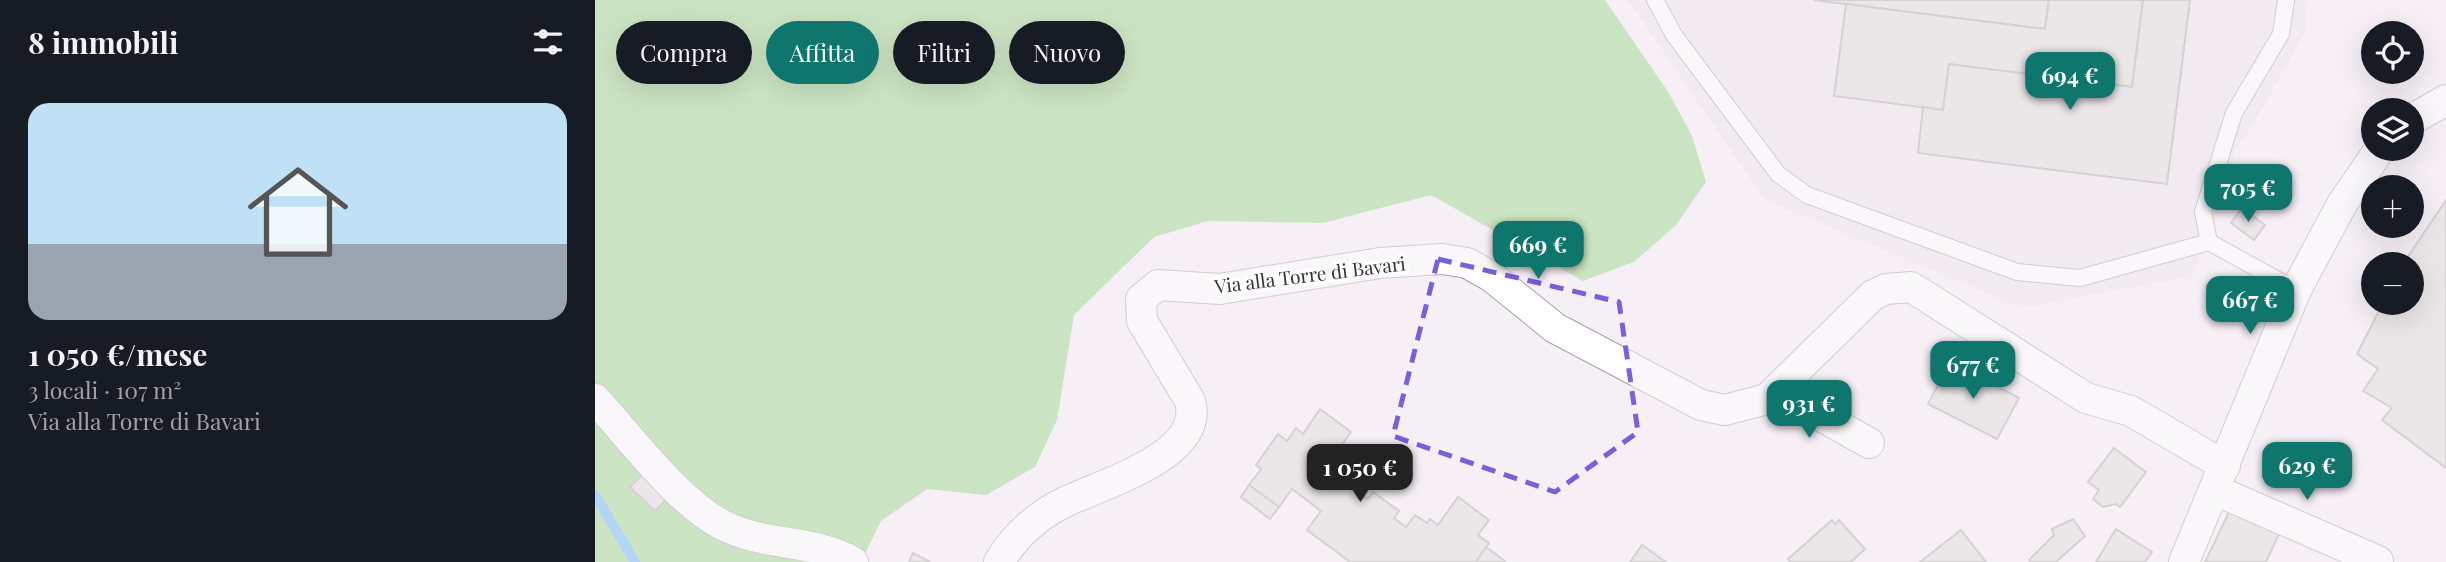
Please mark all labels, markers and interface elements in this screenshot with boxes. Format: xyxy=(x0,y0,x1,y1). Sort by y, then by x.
chip: Compra xyxy=(616,21,752,84)
chip: Affitta xyxy=(766,21,879,84)
chip: Filtri xyxy=(893,21,995,84)
chip: Nuovo xyxy=(1009,21,1125,84)
map controls xyxy=(2361,21,2424,315)
button: locate xyxy=(2361,21,2424,84)
text: 8 immobili xyxy=(28,22,178,62)
icon: filters xyxy=(529,23,567,61)
pin: 694 € xyxy=(2021,52,2119,112)
text: 694 € xyxy=(2041,59,2099,90)
button: layers xyxy=(2361,98,2424,161)
icon: home xyxy=(235,149,361,275)
pin: 705 € xyxy=(2199,164,2297,224)
text: 705 € xyxy=(2220,171,2276,202)
button: + xyxy=(2361,175,2424,238)
pin: 669 € xyxy=(1489,222,1587,281)
text: 669 € xyxy=(1509,228,1567,259)
street label: Via alla Torre di Bavari xyxy=(1212,249,1407,299)
button: − xyxy=(2361,252,2424,315)
pin: 667 € xyxy=(2201,276,2299,336)
text: 667 € xyxy=(2222,283,2278,314)
text: 1 050 €/mese xyxy=(28,334,207,374)
pin: 677 € xyxy=(1924,342,2022,401)
text: 677 € xyxy=(1946,348,2000,379)
text: 3 locali · 107 m² xyxy=(28,374,181,405)
pin: 931 € xyxy=(1760,380,1858,440)
text: 931 € xyxy=(1783,387,1835,418)
text: Via alla Torre di Bavari xyxy=(28,405,261,436)
pin: 629 € xyxy=(2258,442,2356,502)
pin: 1 050 € xyxy=(1295,444,1425,504)
text: 629 € xyxy=(2278,449,2336,480)
text: 1 050 € xyxy=(1323,451,1397,482)

